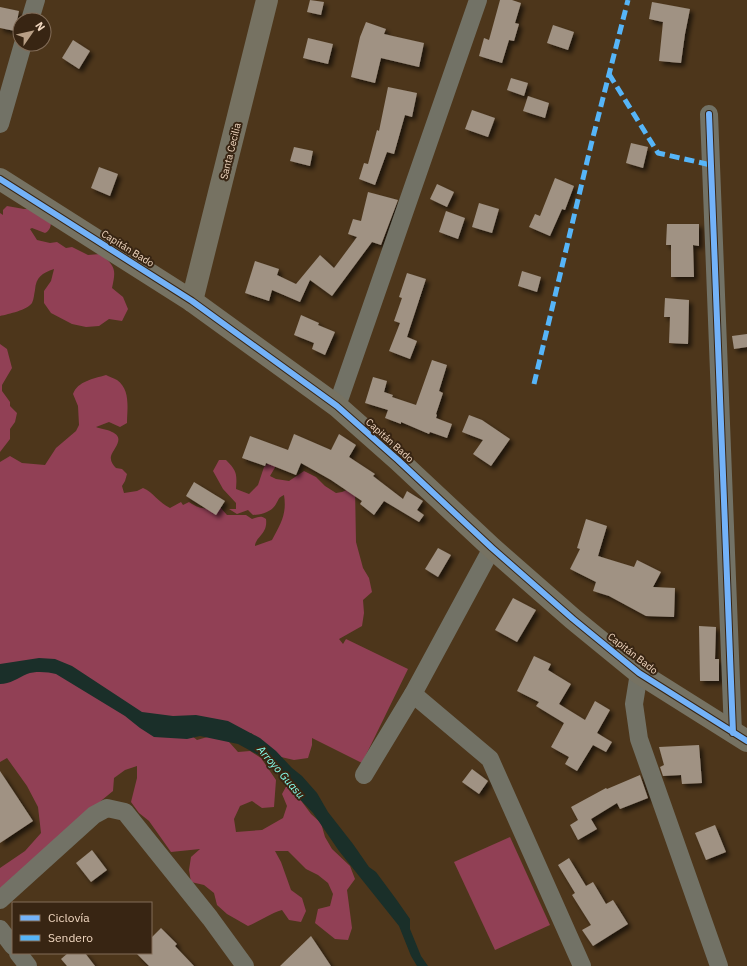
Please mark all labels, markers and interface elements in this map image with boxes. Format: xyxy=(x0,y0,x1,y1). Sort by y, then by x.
north arrow xyxy=(12,12,52,52)
text: N xyxy=(32,19,48,34)
street label: Santa Cecilia xyxy=(217,121,244,181)
street label: Capitán Bado xyxy=(99,227,157,270)
street label: Capitán Bado xyxy=(363,415,417,466)
street label: Capitán Bado xyxy=(605,630,661,677)
water label: Arroyo Guasu xyxy=(254,742,308,801)
legend xyxy=(12,902,152,954)
text: Ciclovía xyxy=(48,910,90,925)
text: Sendero xyxy=(48,930,93,945)

